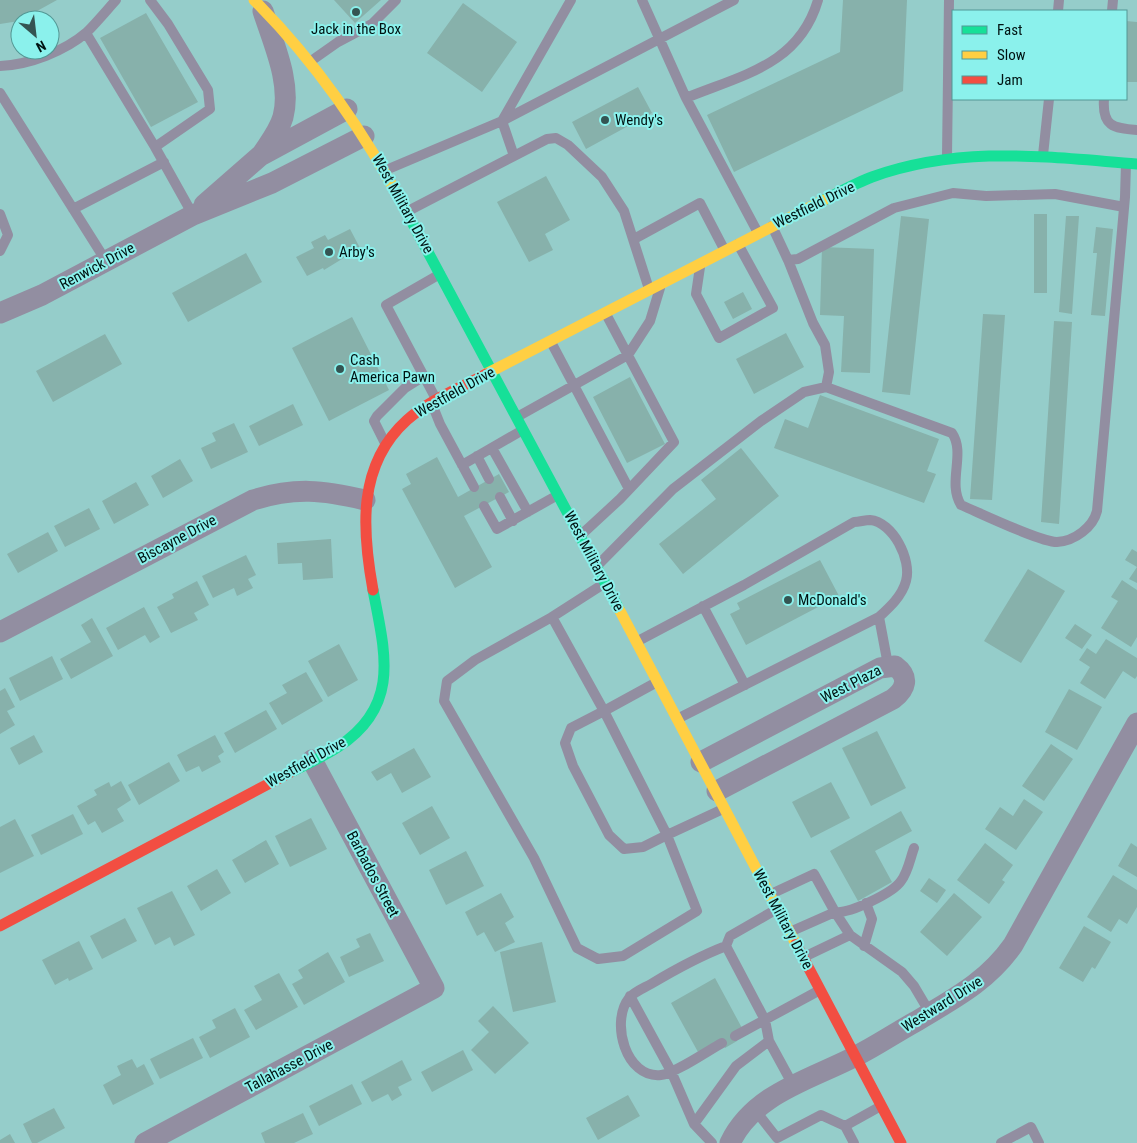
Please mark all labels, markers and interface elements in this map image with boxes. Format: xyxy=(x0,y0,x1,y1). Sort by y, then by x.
marker: Jack in the Box xyxy=(350,6,362,18)
north arrow xyxy=(10,10,60,60)
legend xyxy=(952,10,1127,100)
place label: Jack in the Box xyxy=(311,20,401,38)
text: Fast xyxy=(997,21,1022,39)
text: N xyxy=(34,37,49,56)
text: Slow xyxy=(997,46,1026,64)
text: Jam xyxy=(997,71,1023,89)
place label: Wendy's xyxy=(615,111,663,129)
marker: Wendy's xyxy=(599,114,611,126)
street label: West Military Drive xyxy=(368,151,438,257)
street label: Westfield Drive xyxy=(770,178,858,232)
street label: Renwick Drive xyxy=(56,239,138,293)
place label: Arby's xyxy=(339,243,375,261)
marker: Arby's xyxy=(323,246,335,258)
place label: Cash America Pawn xyxy=(350,351,435,386)
marker: Cash America Pawn xyxy=(334,363,346,375)
street label: Westfield Drive xyxy=(412,363,498,421)
street label: West Military Drive xyxy=(560,508,628,614)
street label: Biscayne Drive xyxy=(135,511,219,567)
place label: McDonald's xyxy=(798,591,867,609)
marker: McDonald's xyxy=(782,594,794,606)
street label: West Plaza xyxy=(818,661,884,707)
street label: Westfield Drive xyxy=(263,733,349,791)
street label: Barbados Street xyxy=(343,828,403,920)
street label: West Military Drive xyxy=(749,866,817,972)
street label: Westward Drive xyxy=(898,972,986,1036)
street label: Tallahasse Drive xyxy=(242,1035,336,1097)

